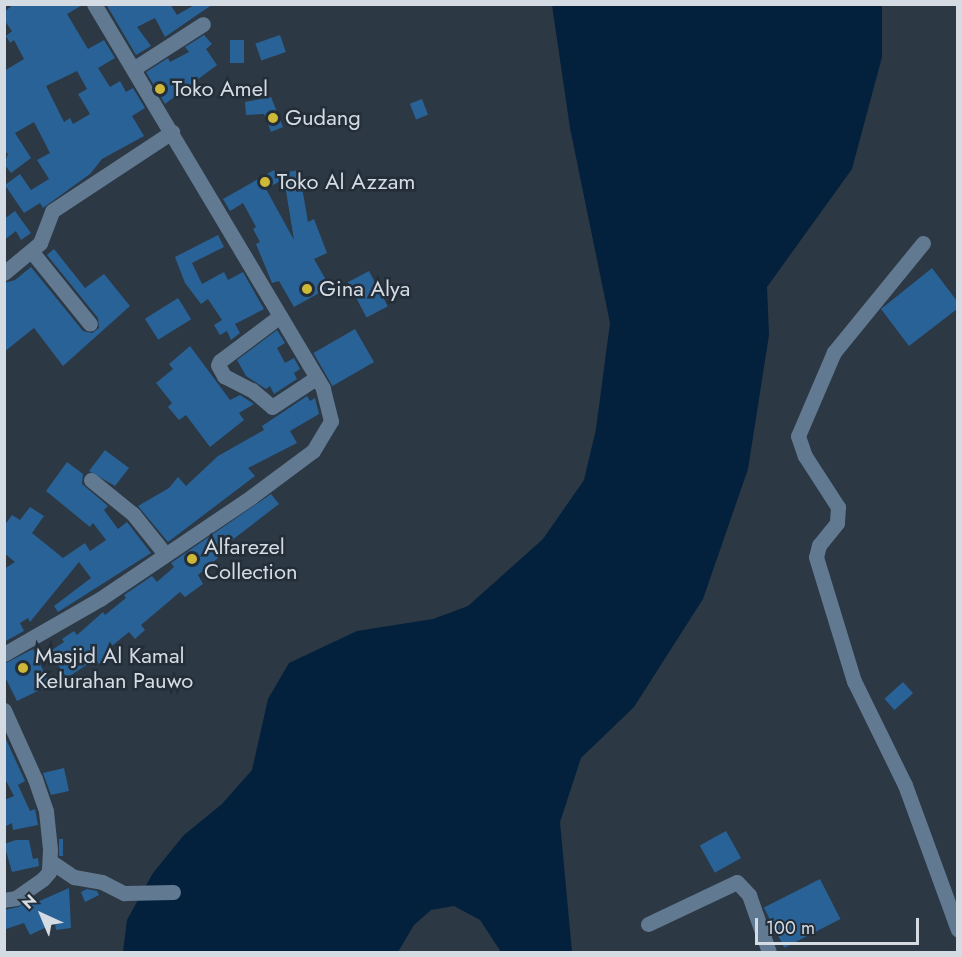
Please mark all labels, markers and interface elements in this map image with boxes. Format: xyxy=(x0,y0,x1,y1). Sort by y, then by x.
place label: Toko Amel xyxy=(172,76,268,102)
marker: Toko Amel xyxy=(153,82,167,96)
place label: Gudang xyxy=(285,105,361,131)
marker: Gudang xyxy=(266,111,280,125)
place label: Toko Al Azzam xyxy=(277,169,415,195)
marker: Toko Al Azzam xyxy=(258,175,272,189)
place label: Gina Alya xyxy=(319,276,410,302)
marker: Gina Alya xyxy=(300,282,314,296)
place label: Alfarezel Collection xyxy=(204,533,298,584)
marker: Alfarezel Collection xyxy=(185,552,199,566)
place label: Masjid Al Kamal Kelurahan Pauwo xyxy=(35,642,193,694)
marker: Masjid Al Kamal Kelurahan Pauwo xyxy=(16,661,30,675)
north arrow xyxy=(12,885,72,945)
text: N xyxy=(17,889,42,914)
scale bar xyxy=(758,906,922,944)
text: 100 m xyxy=(766,915,815,941)

